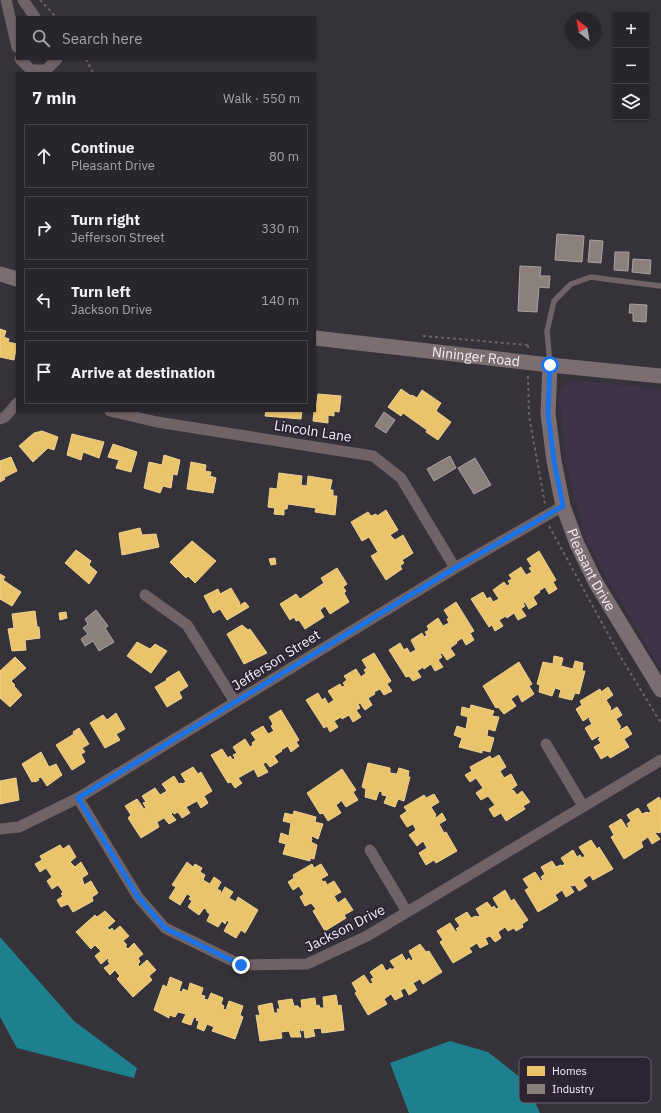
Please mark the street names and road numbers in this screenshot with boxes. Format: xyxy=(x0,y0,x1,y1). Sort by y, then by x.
street label: Nininger Road xyxy=(431,343,521,370)
street label: Lincoln Lane xyxy=(273,416,353,446)
street label: Pleasant Drive xyxy=(563,526,620,614)
street label: Jefferson Street xyxy=(228,626,324,694)
street label: Jackson Drive xyxy=(302,900,388,956)

